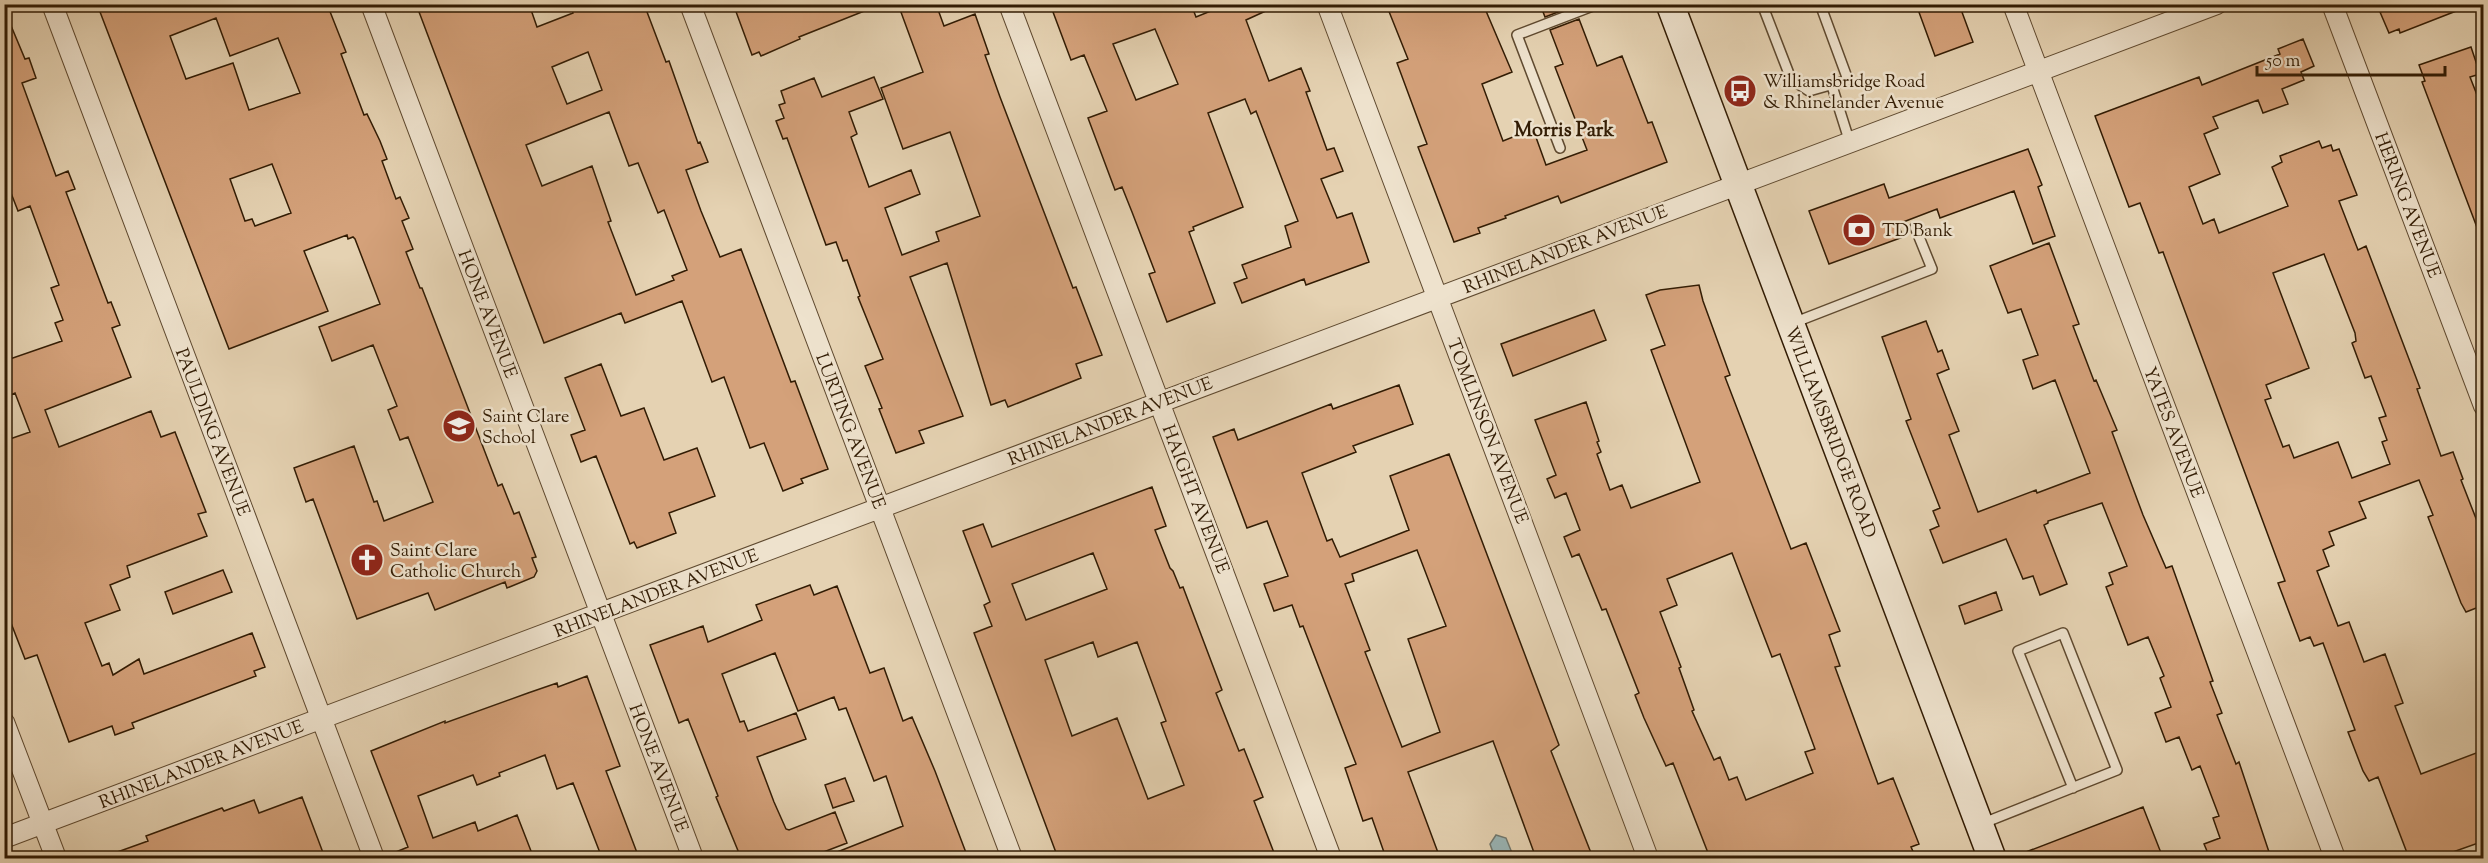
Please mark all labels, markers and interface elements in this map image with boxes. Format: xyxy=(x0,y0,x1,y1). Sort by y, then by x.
scale bar xyxy=(2257,39,2444,77)
text: 50 m xyxy=(2265,49,2301,75)
place label: Williamsbridge Road & Rhinelander Avenue xyxy=(1763,70,1944,117)
bus stop icon: Williamsbridge Road & Rhinelander Avenue xyxy=(1722,73,1758,109)
district label: Morris Park xyxy=(1514,117,1614,146)
street label: HERING AVENUE xyxy=(2366,129,2446,282)
street label: RHINELANDER AVENUE xyxy=(1460,200,1672,302)
bank icon: TD Bank xyxy=(1841,212,1877,248)
place label: TD Bank xyxy=(1882,219,1953,245)
street label: HONE AVENUE xyxy=(450,247,523,383)
street label: WILLIAMSBRIDGE ROAD xyxy=(1777,323,1882,542)
street label: TOMLINSON AVENUE xyxy=(1439,335,1534,528)
street label: PAULDING AVENUE xyxy=(167,345,255,521)
street label: LURTING AVENUE xyxy=(807,350,891,514)
street label: YATES AVENUE xyxy=(2135,363,2209,502)
street label: RHINELANDER AVENUE xyxy=(1005,372,1217,474)
place label: Saint Clare School xyxy=(482,405,569,452)
school or university icon: Saint Clare School xyxy=(441,408,477,444)
street label: HAIGHT AVENUE xyxy=(1154,421,1235,578)
place label: Saint Clare Catholic Church xyxy=(390,539,522,586)
church icon: Saint Clare Catholic Church xyxy=(349,542,385,578)
street label: RHINELANDER AVENUE xyxy=(551,544,763,646)
street label: HONE AVENUE xyxy=(621,701,694,837)
street label: RHINELANDER AVENUE xyxy=(96,715,308,817)

